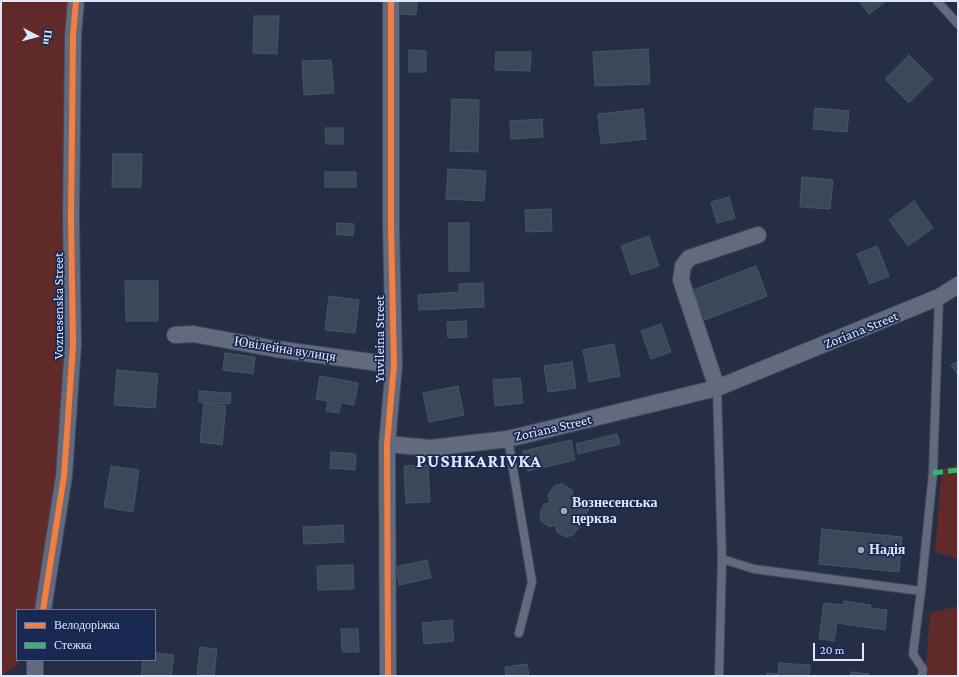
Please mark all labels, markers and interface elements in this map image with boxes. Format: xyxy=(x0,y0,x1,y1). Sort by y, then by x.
north arrow xyxy=(16,16,56,56)
text: Пн xyxy=(41,29,55,45)
street label: Voznesenska Street xyxy=(51,252,67,360)
street label: Yuvileina Street xyxy=(372,295,388,383)
street label: Zoriana Street xyxy=(821,307,901,353)
street label: Ювілейна вулиця xyxy=(233,333,337,365)
street label: Zoriana Street xyxy=(513,411,593,445)
district label: PUSHKARIVKA xyxy=(416,450,542,472)
place label: Вознесенська церква xyxy=(572,495,658,528)
marker: Вознесенська церква xyxy=(559,506,569,516)
place label: Надія xyxy=(869,542,905,558)
marker: Надія xyxy=(856,545,866,555)
legend xyxy=(16,609,156,661)
text: Велодоріжка xyxy=(54,618,120,632)
scale bar xyxy=(815,635,866,661)
text: Стежка xyxy=(54,638,92,652)
text: 20 m xyxy=(820,643,844,657)

